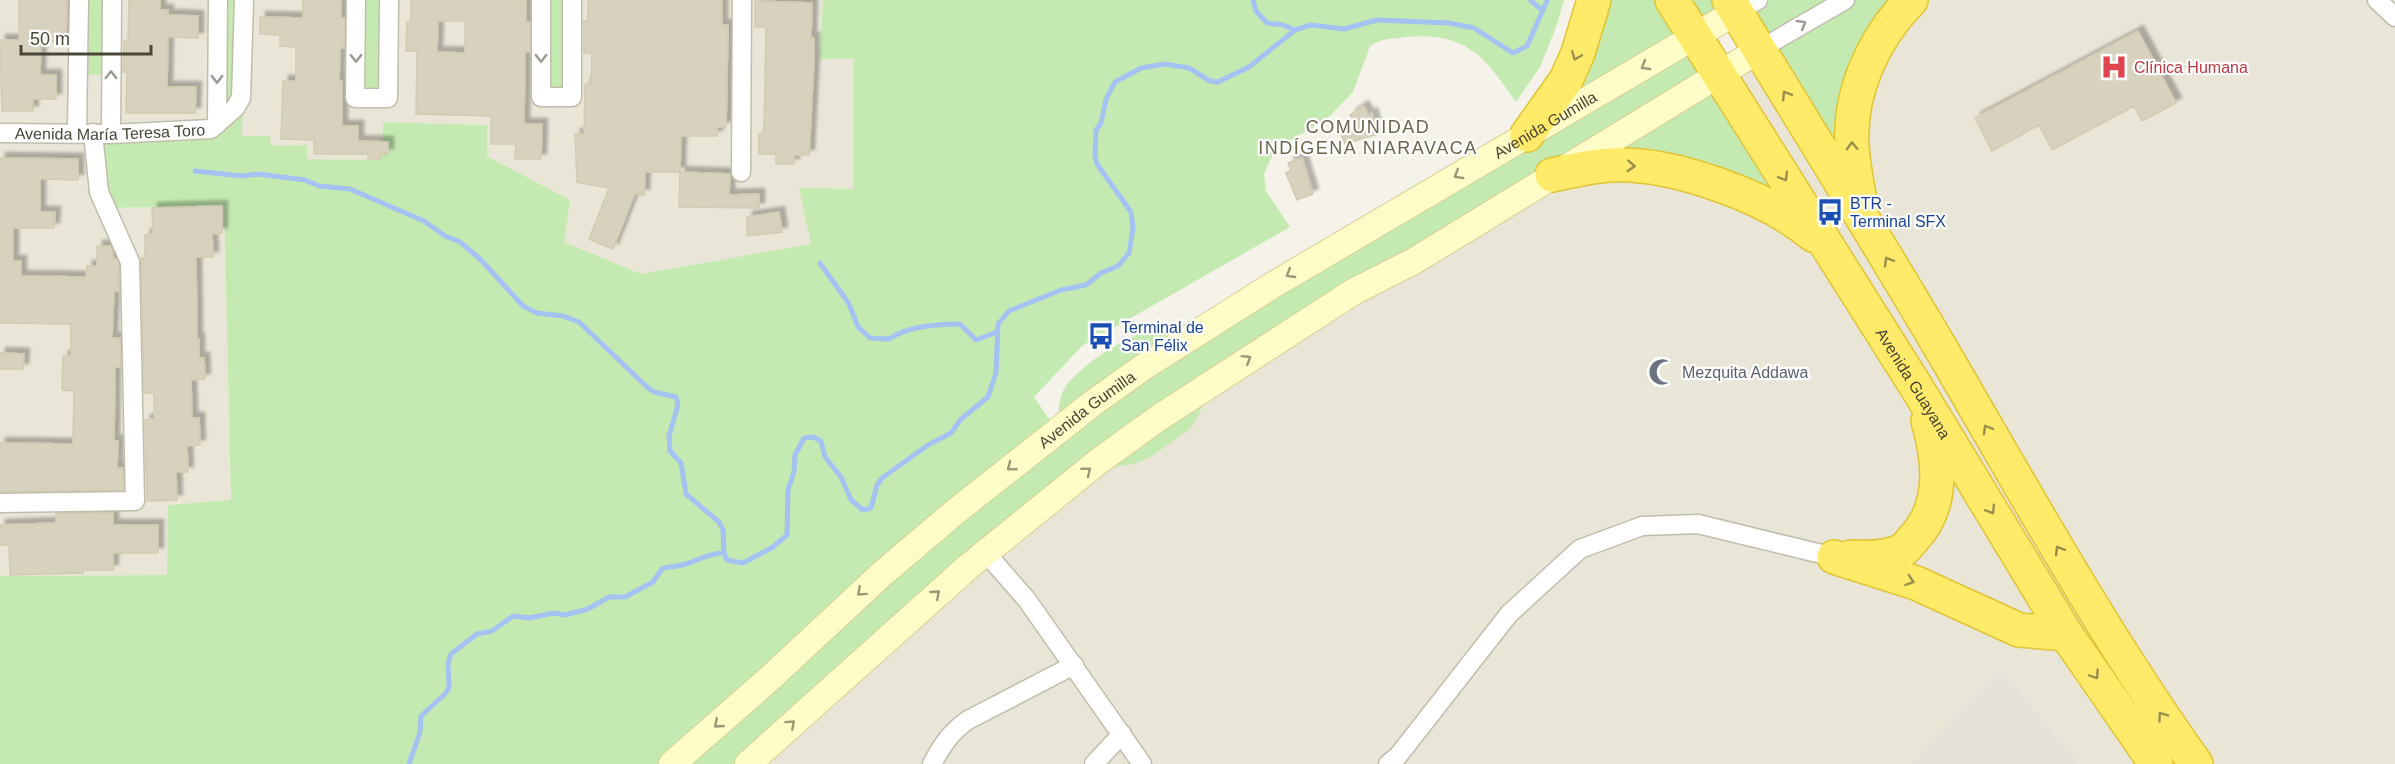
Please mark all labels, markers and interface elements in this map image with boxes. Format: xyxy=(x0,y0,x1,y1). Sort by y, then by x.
scale bar xyxy=(21,18,152,56)
one-way arrow xyxy=(1795,20,1806,32)
text: 50 m xyxy=(30,29,70,49)
one-way arrow xyxy=(1571,49,1583,60)
hospital icon: Clínica Humana xyxy=(2099,52,2129,82)
one-way arrow xyxy=(350,54,362,63)
one-way arrow xyxy=(535,54,547,63)
one-way arrow xyxy=(1641,59,1651,70)
place label: Clínica Humana xyxy=(2134,59,2248,76)
one-way arrow xyxy=(105,71,117,80)
one-way arrow xyxy=(211,75,223,84)
street label: Avenida Gumilla xyxy=(1491,88,1600,161)
one-way arrow xyxy=(1782,91,1794,101)
district label: COMUNIDAD INDÍGENA NIARAVACA xyxy=(1258,117,1478,158)
street label: Avenida María Teresa Toro xyxy=(15,121,206,143)
one-way arrow xyxy=(1846,141,1859,150)
one-way arrow xyxy=(1626,160,1635,173)
one-way arrow xyxy=(1454,168,1464,179)
one-way arrow xyxy=(1776,170,1787,181)
place label: BTR - Terminal SFX xyxy=(1850,195,1946,230)
bus stop icon: BTR - Terminal SFX xyxy=(1815,197,1845,227)
one-way arrow xyxy=(1883,257,1895,267)
one-way arrow xyxy=(1286,267,1296,278)
place label: Terminal de San Félix xyxy=(1121,319,1204,354)
bus stop icon: Terminal de San Félix xyxy=(1086,321,1116,351)
street label: Avenida Guayana xyxy=(1873,325,1954,442)
one-way arrow xyxy=(1241,355,1251,367)
mosque icon: Mezquita Addawa xyxy=(1647,357,1677,387)
place label: Mezquita Addawa xyxy=(1682,364,1808,381)
street label: Avenida Gumilla xyxy=(1035,367,1138,451)
one-way arrow xyxy=(1983,425,1994,435)
one-way arrow xyxy=(1007,460,1018,471)
one-way arrow xyxy=(1080,467,1091,478)
one-way arrow xyxy=(1984,504,1996,514)
one-way arrow xyxy=(2055,546,2067,556)
one-way arrow xyxy=(1904,574,1915,587)
one-way arrow xyxy=(858,585,868,596)
one-way arrow xyxy=(929,590,940,601)
one-way arrow xyxy=(2088,668,2099,679)
one-way arrow xyxy=(2158,712,2169,723)
one-way arrow xyxy=(714,717,724,728)
one-way arrow xyxy=(784,721,795,732)

